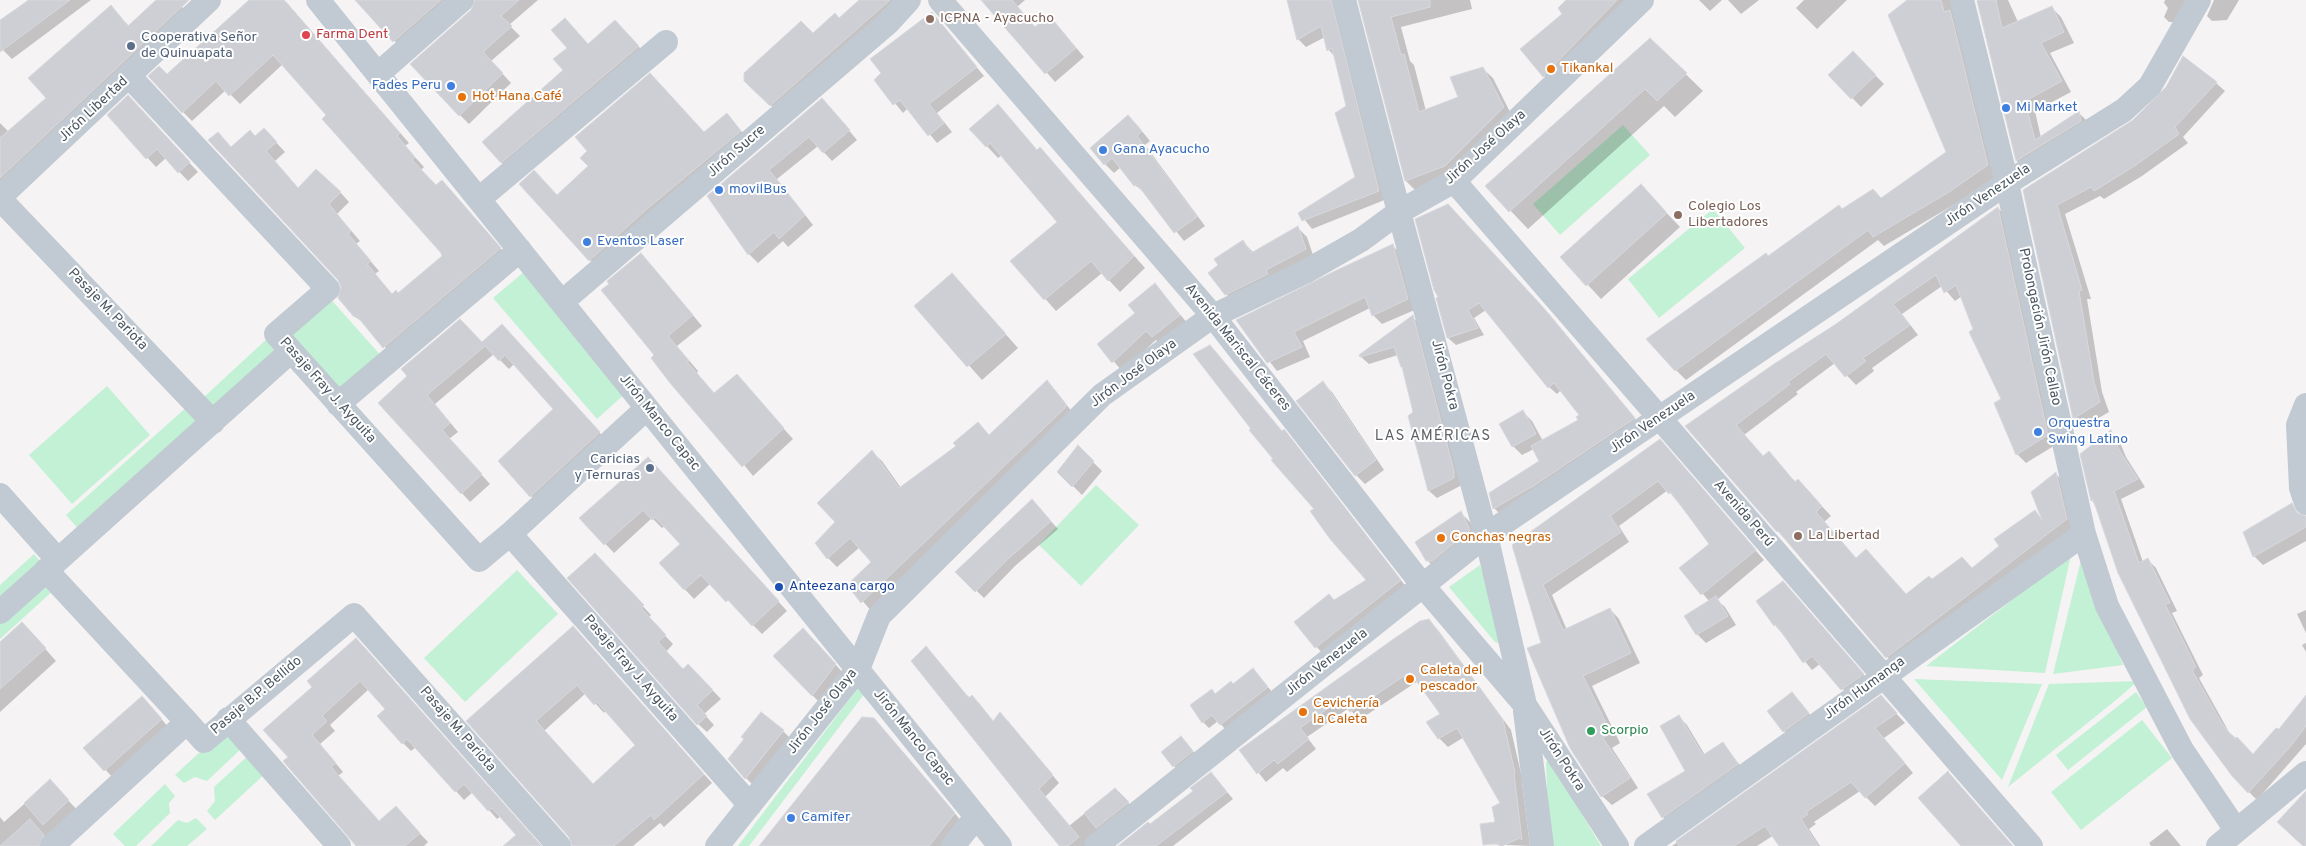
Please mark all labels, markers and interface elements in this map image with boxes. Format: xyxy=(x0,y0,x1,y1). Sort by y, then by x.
place label: ICPNA - Ayacucho xyxy=(940,11,1054,27)
marker: ICPNA - Ayacucho xyxy=(924,13,936,25)
place label: Farma Dent xyxy=(316,27,388,43)
marker: Farma Dent xyxy=(300,29,312,41)
place label: Cooperativa Señor de Quinuapata xyxy=(141,30,257,62)
marker: Cooperativa Señor de Quinuapata xyxy=(125,40,137,52)
place label: Tikankal xyxy=(1561,61,1613,77)
marker: Tikankal xyxy=(1545,63,1557,75)
street label: Jirón Libertad xyxy=(56,74,132,146)
place label: Fades Peru xyxy=(372,78,441,94)
marker: Fades Peru xyxy=(445,80,457,92)
place label: Hot Hana Café xyxy=(472,89,562,105)
marker: Hot Hana Café xyxy=(456,91,468,103)
place label: Mi Market xyxy=(2016,100,2078,116)
marker: Mi Market xyxy=(2000,102,2012,114)
street label: Jirón José Olaya xyxy=(1442,107,1530,189)
street label: Jirón Sucre xyxy=(705,122,769,182)
place label: Gana Ayacucho xyxy=(1113,142,1210,158)
marker: Gana Ayacucho xyxy=(1097,144,1109,156)
street label: Jirón Venezuela xyxy=(1942,161,2034,231)
place label: movilBus xyxy=(729,182,787,198)
marker: movilBus xyxy=(713,184,725,196)
place label: Colegio Los Libertadores xyxy=(1688,199,1768,232)
marker: Colegio Los Libertadores xyxy=(1672,209,1684,221)
place label: Eventos Laser xyxy=(597,234,684,250)
marker: Eventos Laser xyxy=(581,236,593,248)
street label: Prolongación Jirón Callao xyxy=(2014,247,2064,407)
street label: Pasaje M. Pariota xyxy=(64,266,150,354)
street label: Avenida Mariscal Cáceres xyxy=(1181,281,1293,415)
street label: Pasaje Fray J. Ayguita xyxy=(275,335,379,447)
street label: Jirón José Olaya xyxy=(1088,336,1180,412)
street label: Jirón Pokra xyxy=(1427,338,1461,412)
street label: Jirón Manco Capac xyxy=(615,371,703,475)
street label: Jirón Venezuela xyxy=(1607,388,1699,458)
place label: Orquestra Swing Latino xyxy=(2048,416,2128,448)
marker: Orquestra Swing Latino xyxy=(2032,426,2044,438)
district label: LAS AMÉRICAS xyxy=(1373,428,1493,446)
place label: Caricias y Ternuras xyxy=(574,452,640,484)
marker: Caricias y Ternuras xyxy=(644,462,656,474)
street label: Avenida Perú xyxy=(1709,477,1777,551)
place label: La Libertad xyxy=(1808,528,1880,544)
place label: Conchas negras xyxy=(1451,530,1551,546)
marker: La Libertad xyxy=(1792,530,1804,542)
marker: Conchas negras xyxy=(1435,532,1447,544)
place label: Anteezana cargo xyxy=(789,579,895,595)
marker: Anteezana cargo xyxy=(773,581,785,593)
street label: Pasaje Fray J. Ayguita xyxy=(579,612,681,726)
street label: Jirón Venezuela xyxy=(1283,626,1371,700)
street label: Pasaje B.P. Bellido xyxy=(208,653,306,739)
street label: Jirón Humanga xyxy=(1821,654,1909,724)
place label: Caleta del pescador xyxy=(1420,663,1482,696)
street label: Jirón José Olaya xyxy=(785,666,861,758)
marker: Caleta del pescador xyxy=(1404,673,1416,685)
street label: Pasaje M. Pariota xyxy=(415,684,499,776)
street label: Jirón Manco Capac xyxy=(869,686,957,790)
place label: Cevichería la Caleta xyxy=(1313,696,1379,729)
marker: Cevichería la Caleta xyxy=(1297,706,1309,718)
place label: Scorpio xyxy=(1601,723,1649,739)
street label: Jirón Pokra xyxy=(1534,725,1588,795)
marker: Scorpio xyxy=(1585,725,1597,737)
place label: Camifer xyxy=(801,810,850,826)
marker: Camifer xyxy=(785,812,797,824)

